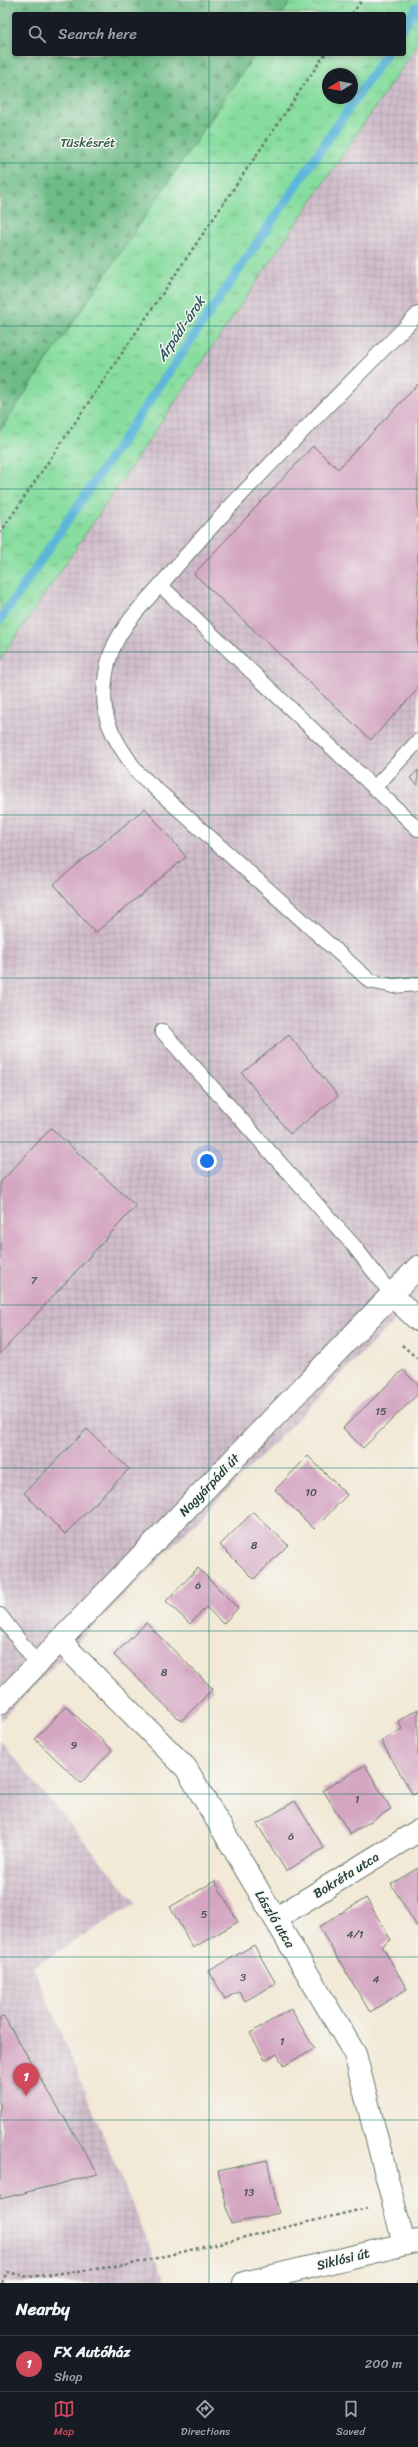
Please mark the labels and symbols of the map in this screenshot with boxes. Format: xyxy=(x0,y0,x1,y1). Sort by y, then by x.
north arrow xyxy=(322,68,358,104)
park label: Tüskésrét xyxy=(60,131,116,154)
water label: Árpádi-árok xyxy=(149,290,213,368)
your location xyxy=(197,1151,217,1171)
house number: 7 xyxy=(31,1271,38,1290)
house number: 15 xyxy=(375,1402,387,1421)
street label: Nagyárpádi út xyxy=(173,1448,246,1522)
house number: 10 xyxy=(305,1483,317,1502)
house number: 8 xyxy=(251,1536,258,1555)
house number: 6 xyxy=(195,1576,201,1595)
house number: 8 xyxy=(161,1663,168,1682)
house number: 9 xyxy=(71,1736,78,1755)
house number: 1 xyxy=(355,1790,360,1809)
house number: 6 xyxy=(288,1827,294,1846)
street label: Bokréta utca xyxy=(308,1845,384,1905)
street label: László utca xyxy=(249,1886,302,1953)
house number: 5 xyxy=(201,1905,208,1924)
house number: 4/1 xyxy=(346,1925,364,1944)
house number: 3 xyxy=(240,1968,246,1987)
house number: 4 xyxy=(373,1970,380,1989)
house number: 1 xyxy=(280,2032,285,2051)
pin: 1 xyxy=(13,2063,39,2096)
house number: 13 xyxy=(244,2183,254,2202)
street label: Siklósi út xyxy=(314,2241,372,2277)

